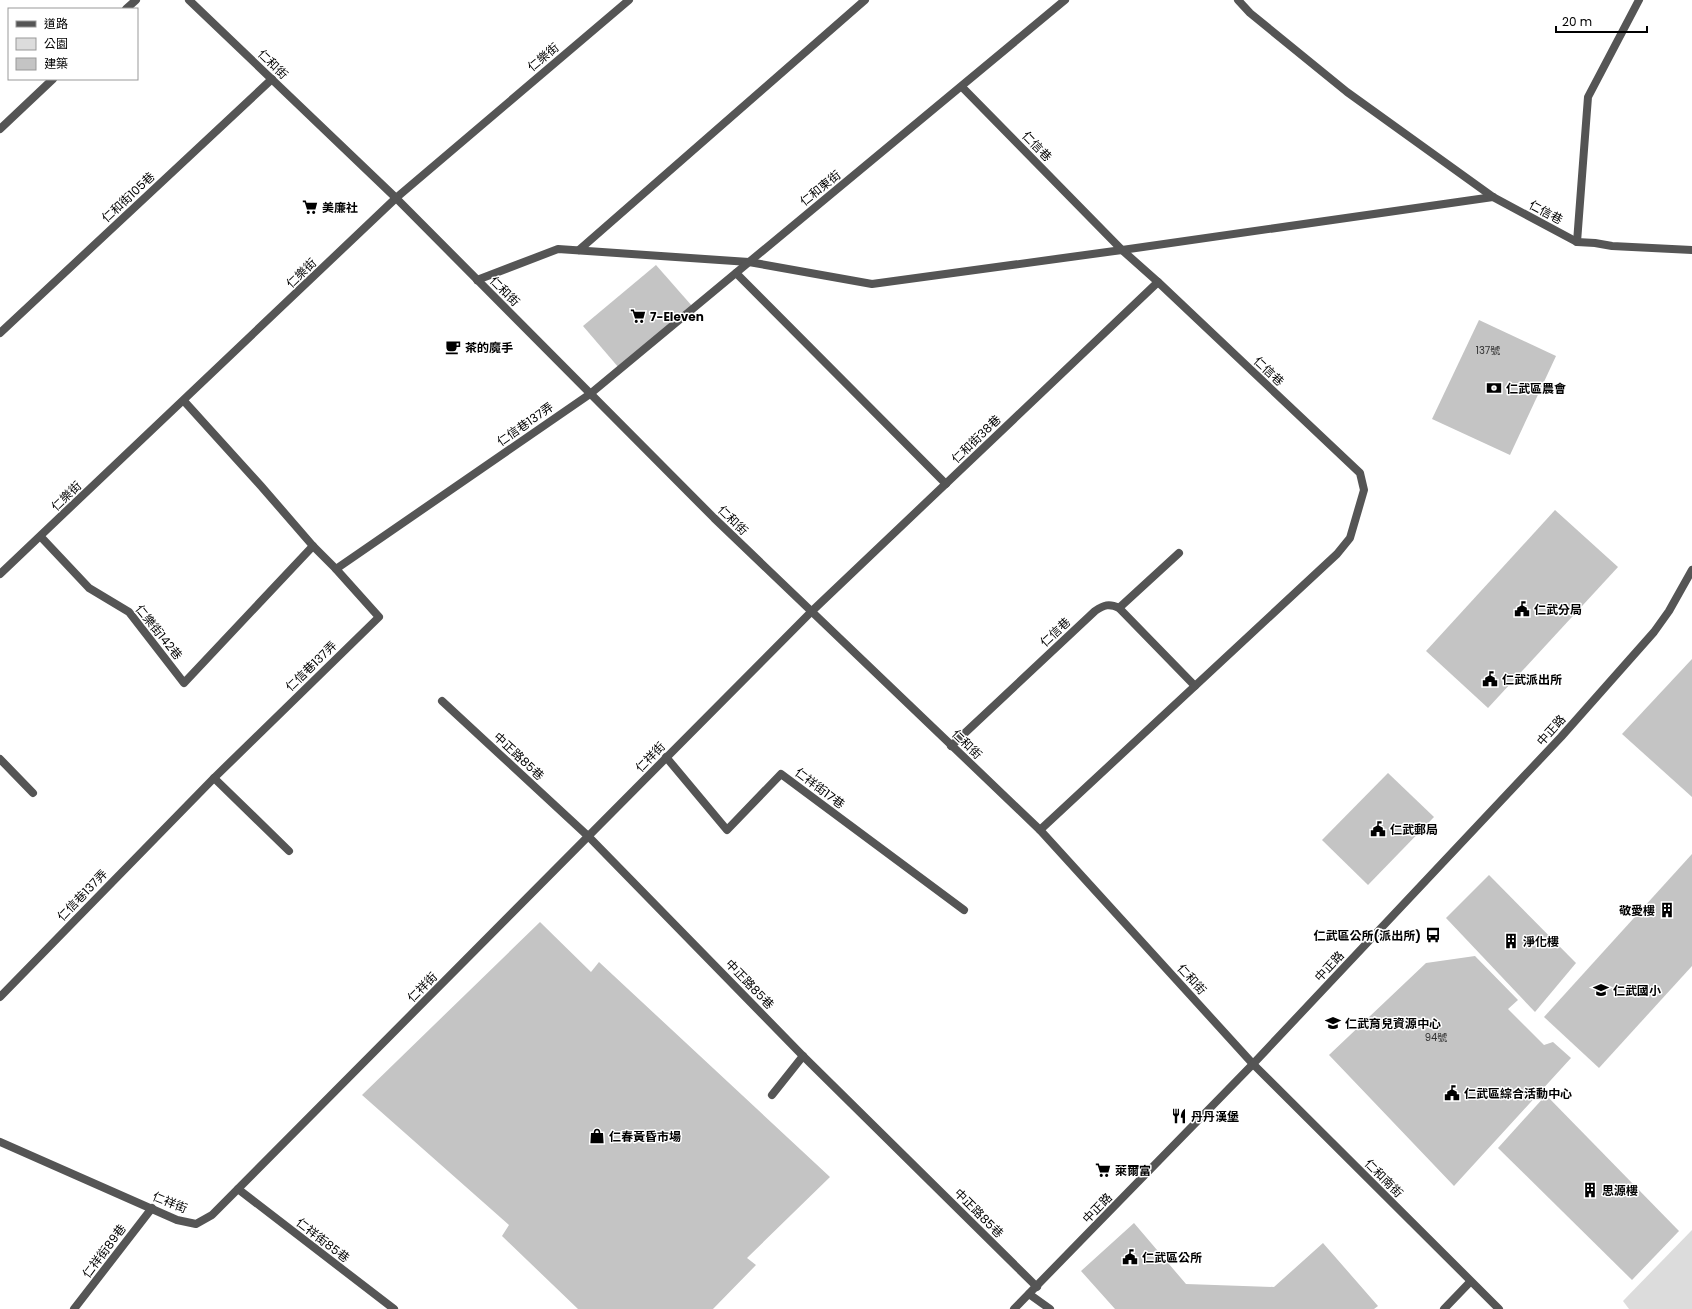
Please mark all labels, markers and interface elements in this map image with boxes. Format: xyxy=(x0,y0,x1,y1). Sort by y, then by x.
legend xyxy=(8,8,138,80)
scale bar xyxy=(1556,8,1647,34)
text: 20 m xyxy=(1562,13,1592,30)
text: 道路 xyxy=(44,15,68,32)
text: 公園 xyxy=(44,35,68,52)
street label: 仁樂街 xyxy=(524,39,562,75)
street label: 仁和街 xyxy=(254,45,292,83)
text: 建築 xyxy=(44,55,68,72)
street label: 仁信巷 xyxy=(1018,127,1056,165)
street label: 仁和東街 xyxy=(796,166,844,210)
street label: 仁和街105巷 xyxy=(98,168,158,226)
street label: 仁信巷 xyxy=(1526,196,1566,228)
supermarket icon: 美廉社 xyxy=(301,198,319,216)
place label: 美廉社 xyxy=(322,199,358,216)
street label: 仁樂街 xyxy=(282,254,320,292)
street label: 仁和街 xyxy=(486,272,524,310)
supermarket icon: 7-Eleven xyxy=(629,307,647,325)
place label: 7-Eleven xyxy=(650,308,704,325)
cafe icon: 茶的魔手 xyxy=(444,338,462,356)
place label: 茶的魔手 xyxy=(465,339,513,356)
house number: 137號 xyxy=(1476,343,1500,358)
street label: 仁信巷 xyxy=(1250,353,1288,389)
bank icon: 仁武區農會 xyxy=(1485,379,1503,397)
place label: 仁武區農會 xyxy=(1506,380,1566,397)
street label: 仁信巷137弄 xyxy=(493,398,557,450)
street label: 仁和街38巷 xyxy=(948,411,1004,467)
street label: 仁樂街 xyxy=(47,477,85,515)
street label: 仁和街 xyxy=(714,501,752,539)
public building icon: 仁武分局 xyxy=(1513,600,1531,618)
street label: 仁樂街142巷 xyxy=(132,601,186,663)
place label: 仁武分局 xyxy=(1534,601,1582,618)
street label: 仁信巷 xyxy=(1036,614,1074,650)
street label: 仁信巷137弄 xyxy=(282,637,340,695)
public building icon: 仁武派出所 xyxy=(1481,670,1499,688)
place label: 仁武派出所 xyxy=(1502,671,1562,688)
street label: 中正路 xyxy=(1533,711,1569,749)
street label: 仁和街 xyxy=(948,725,986,763)
street label: 中正路85巷 xyxy=(490,728,548,784)
street label: 仁祥街 xyxy=(631,738,669,776)
street label: 仁祥街17巷 xyxy=(792,764,848,812)
public building icon: 仁武郵局 xyxy=(1369,820,1387,838)
place label: 仁武郵局 xyxy=(1390,821,1438,838)
street label: 仁信巷137弄 xyxy=(53,866,111,924)
building icon: 敬愛樓 xyxy=(1658,901,1676,919)
place label: 敬愛樓 xyxy=(1619,902,1655,919)
bus stop icon: 仁武區公所(派出所) xyxy=(1424,926,1442,944)
place label: 仁武區公所(派出所) xyxy=(1314,927,1421,944)
building icon: 淨化樓 xyxy=(1502,932,1520,950)
place label: 淨化樓 xyxy=(1523,933,1559,950)
street label: 中正路 xyxy=(1311,947,1347,985)
street label: 中正路85巷 xyxy=(722,955,778,1013)
street label: 仁和街 xyxy=(1174,960,1210,998)
street label: 仁祥街 xyxy=(403,968,441,1006)
school or university icon: 仁武國小 xyxy=(1592,981,1610,999)
place label: 仁武國小 xyxy=(1613,982,1661,999)
school or university icon: 仁武育兒資源中心 xyxy=(1324,1014,1342,1032)
place label: 仁武育兒資源中心 xyxy=(1345,1015,1441,1032)
house number: 94號 xyxy=(1425,1030,1447,1045)
public building icon: 仁武區綜合活動中心 xyxy=(1443,1084,1461,1102)
place label: 仁武區綜合活動中心 xyxy=(1464,1085,1572,1102)
restaurant icon: 丹丹漢堡 xyxy=(1170,1107,1188,1125)
place label: 丹丹漢堡 xyxy=(1191,1108,1239,1125)
shop icon: 仁春黃昏市場 xyxy=(588,1127,606,1145)
place label: 仁春黃昏市場 xyxy=(609,1128,681,1145)
street label: 仁和南街 xyxy=(1361,1155,1407,1201)
supermarket icon: 萊爾富 xyxy=(1094,1161,1112,1179)
place label: 萊爾富 xyxy=(1115,1162,1151,1179)
building icon: 思源樓 xyxy=(1581,1181,1599,1199)
place label: 思源樓 xyxy=(1602,1182,1638,1199)
street label: 中正路85巷 xyxy=(951,1185,1007,1241)
street label: 仁祥街 xyxy=(150,1187,190,1217)
street label: 中正路 xyxy=(1078,1189,1116,1227)
street label: 仁祥街85巷 xyxy=(293,1214,353,1266)
street label: 仁祥街89巷 xyxy=(78,1221,130,1281)
public building icon: 仁武區公所 xyxy=(1121,1248,1139,1266)
place label: 仁武區公所 xyxy=(1142,1249,1202,1266)

